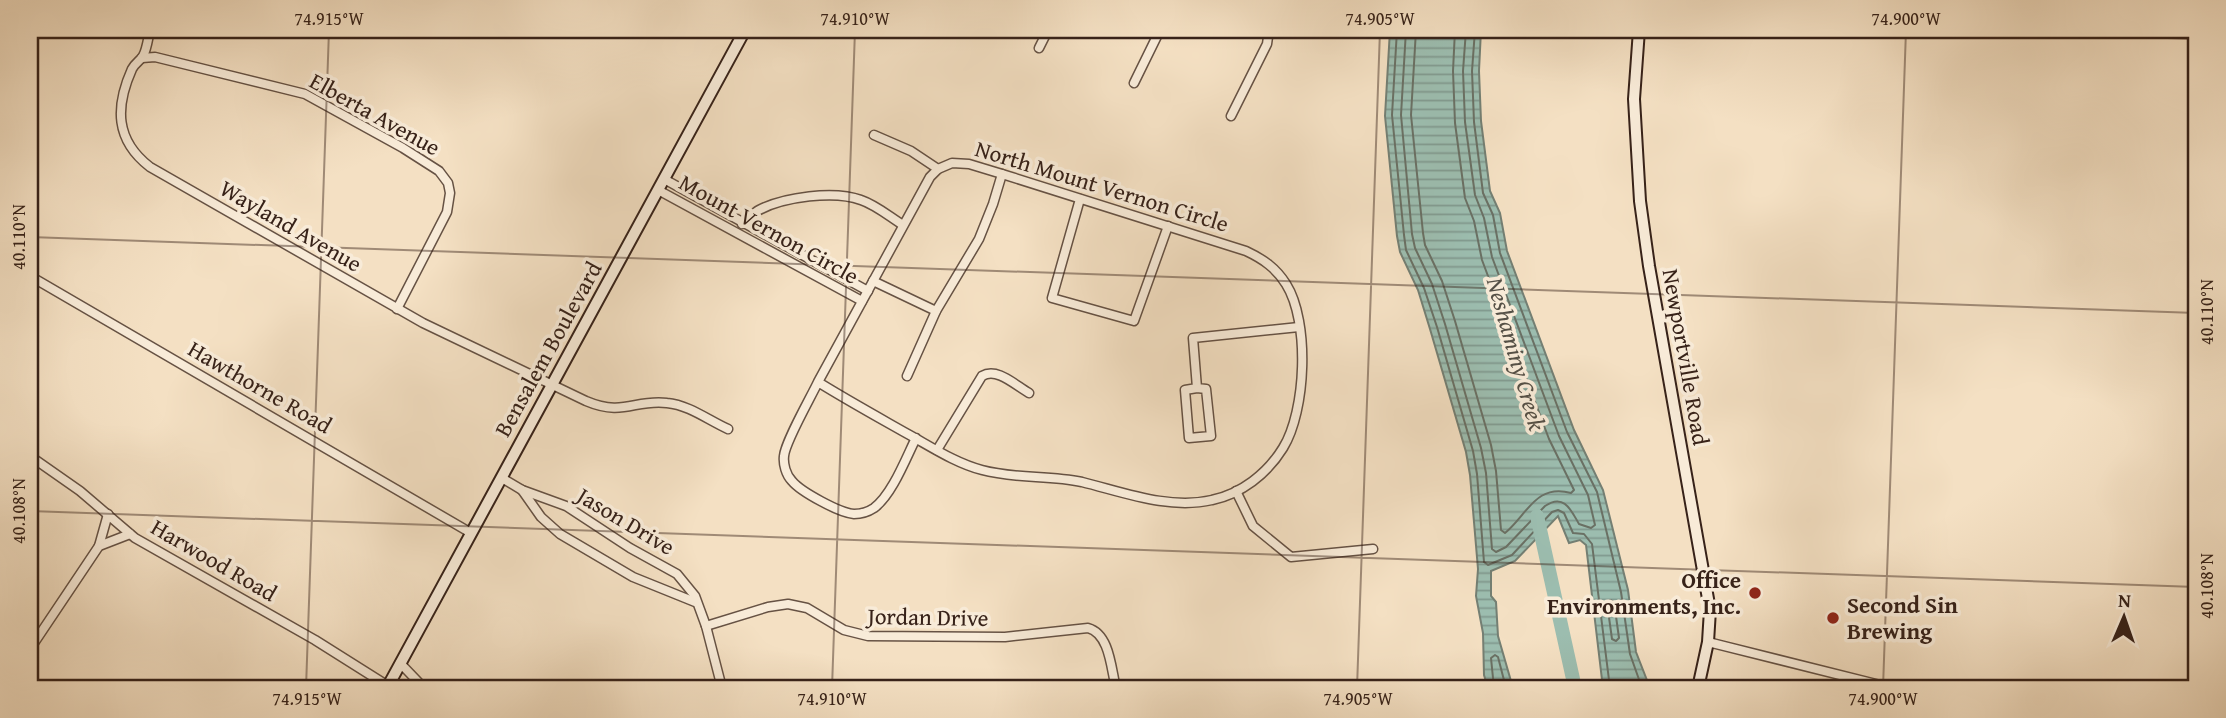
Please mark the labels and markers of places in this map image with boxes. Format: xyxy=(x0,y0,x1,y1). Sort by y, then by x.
place label: Office Environments, Inc. xyxy=(1547,563,1741,622)
marker: Office Environments, Inc. xyxy=(1747,585,1763,601)
place label: Second Sin Brewing xyxy=(1847,588,1958,647)
marker: Second Sin Brewing xyxy=(1825,610,1841,626)

